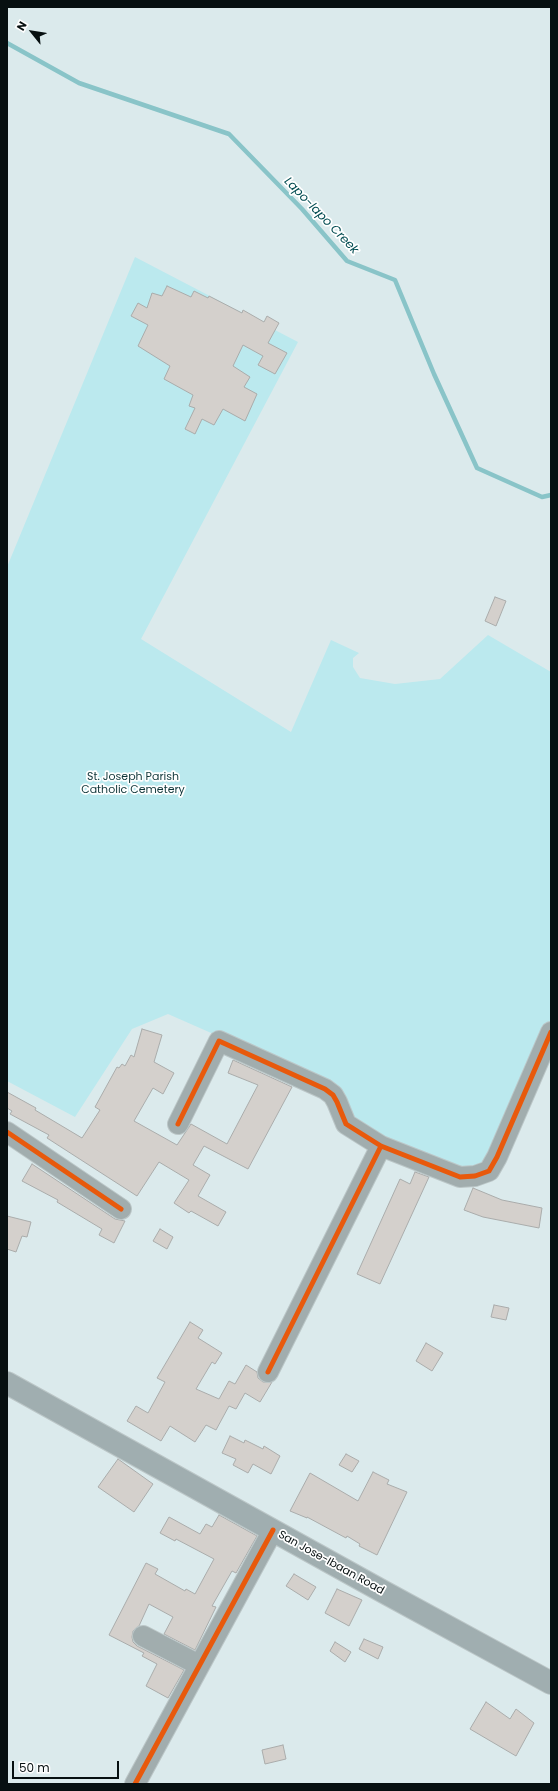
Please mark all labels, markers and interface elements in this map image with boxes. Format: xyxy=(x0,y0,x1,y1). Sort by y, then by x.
north arrow xyxy=(12,12,52,52)
text: N xyxy=(13,18,31,34)
water label: Lapo-lapo Creek xyxy=(281,175,361,257)
park label: St. Joseph Parish Catholic Cemetery xyxy=(81,770,185,796)
street label: San Jose-Ibaan Road xyxy=(276,1528,386,1598)
scale bar xyxy=(14,1753,121,1779)
text: 50 m xyxy=(19,1759,50,1776)

